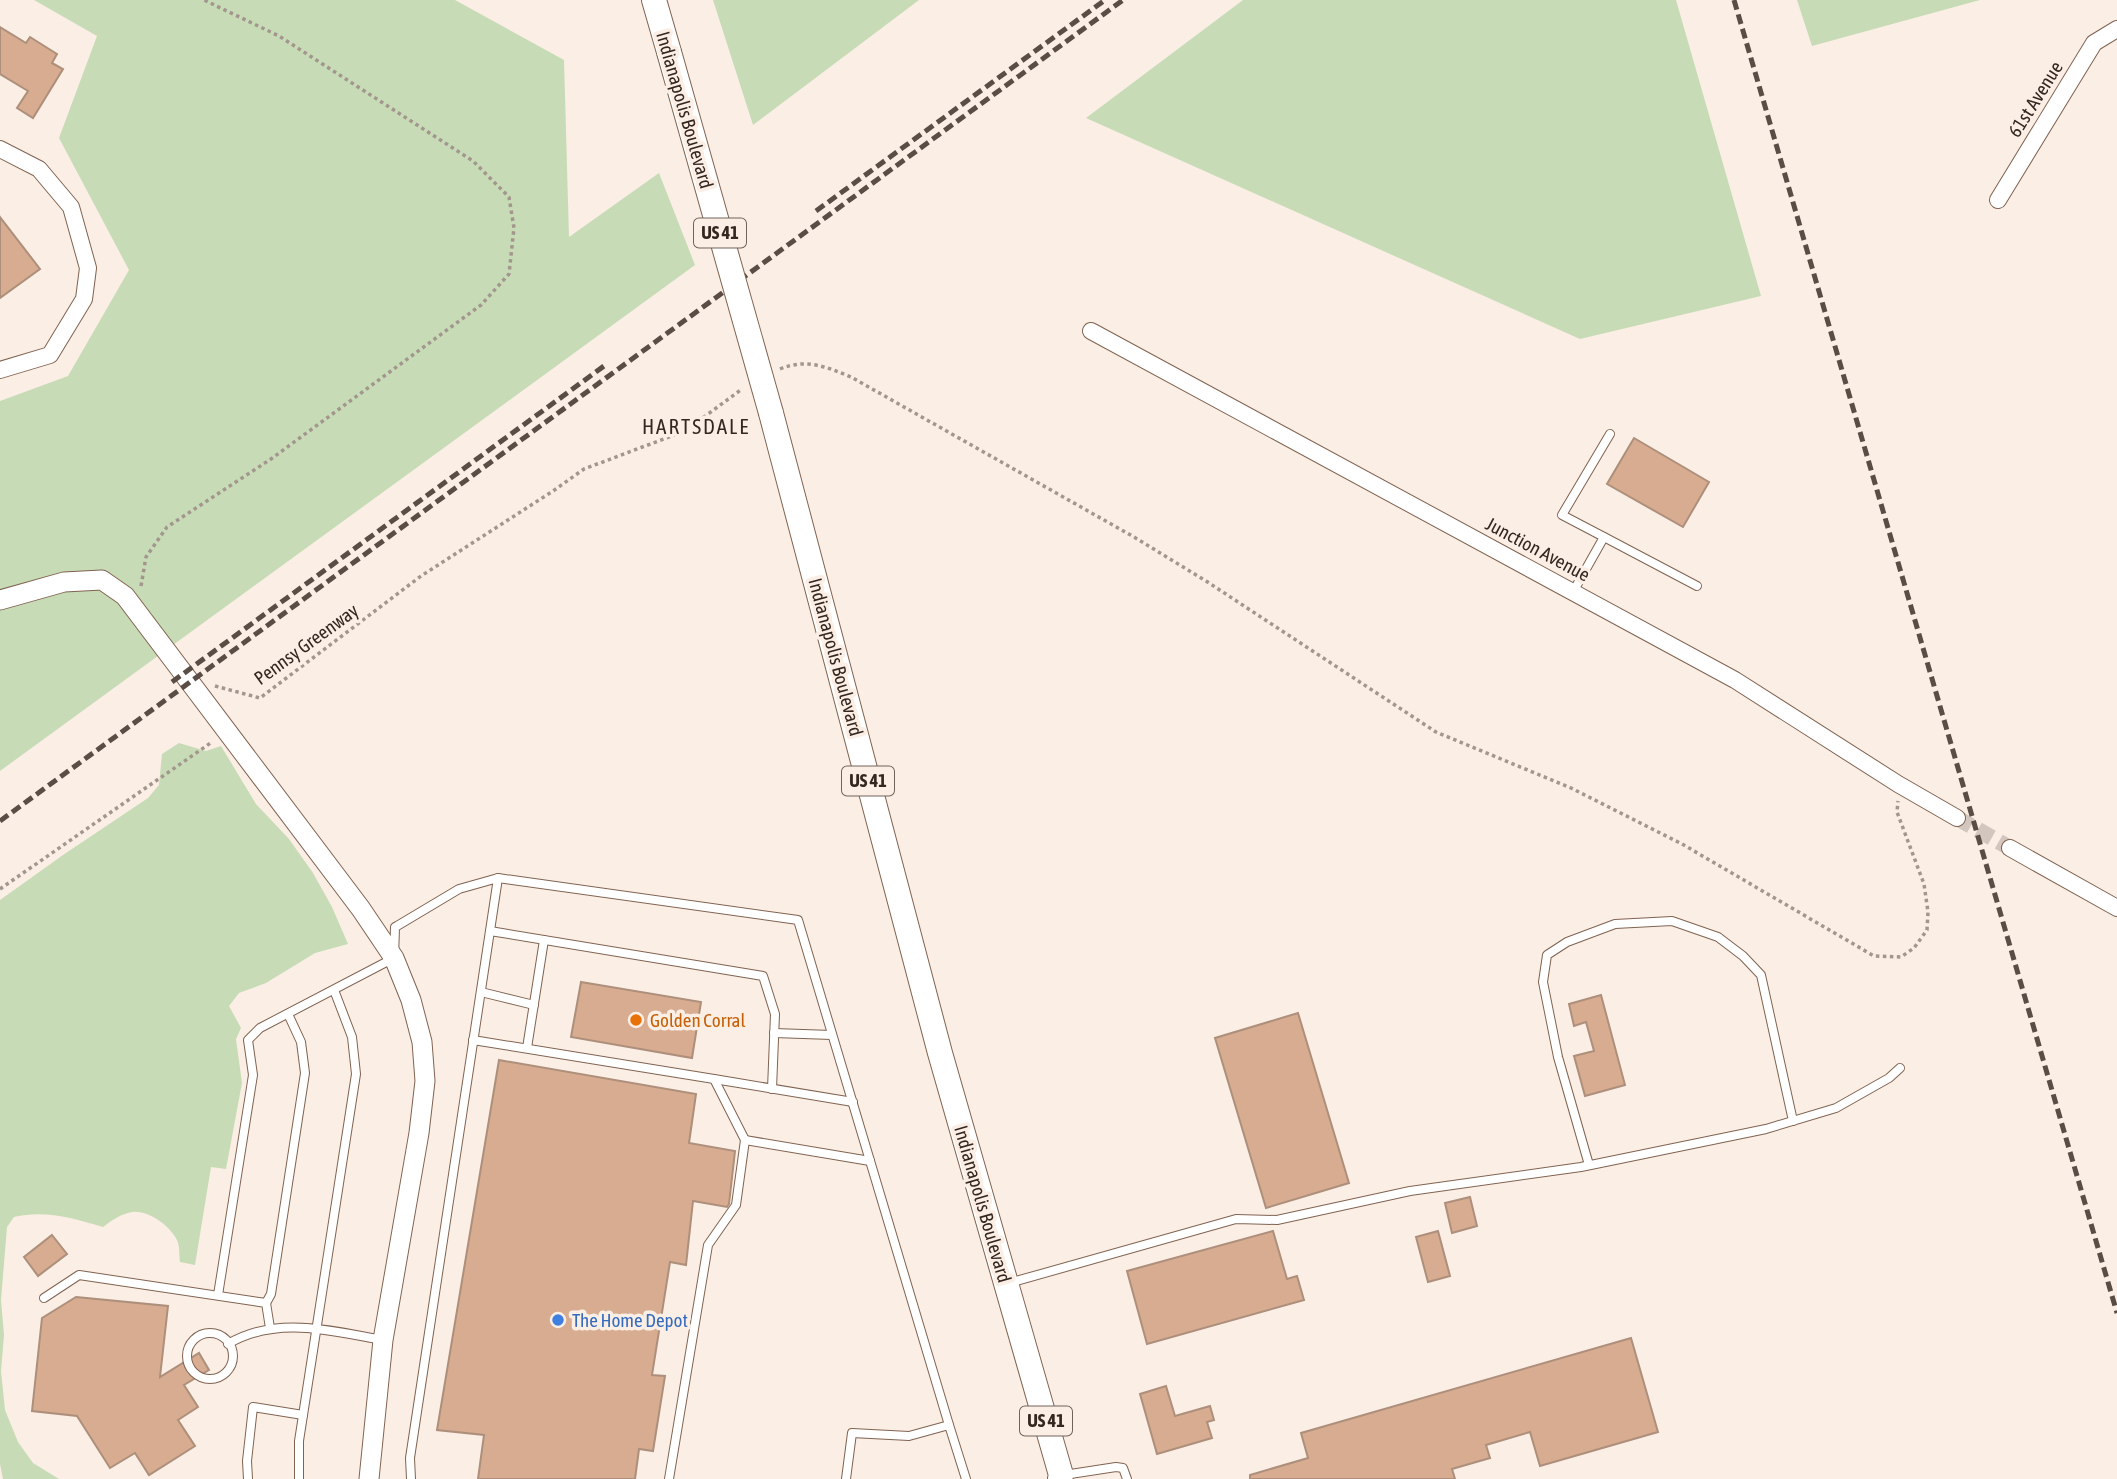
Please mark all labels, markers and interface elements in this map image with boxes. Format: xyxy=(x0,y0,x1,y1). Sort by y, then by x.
street label: Indianapolis Boulevard xyxy=(652,29,718,191)
street label: 61st Avenue xyxy=(2003,57,2067,141)
road number: US 41 xyxy=(694,218,746,247)
district label: HARTSDALE xyxy=(642,414,750,438)
street label: Junction Avenue xyxy=(1482,512,1594,586)
street label: Indianapolis Boulevard xyxy=(804,576,868,738)
street label: Pennsy Greenway xyxy=(250,599,362,689)
road number: US 41 xyxy=(842,766,894,796)
place label: Golden Corral xyxy=(650,1009,745,1031)
marker: Golden Corral xyxy=(628,1012,644,1028)
street label: Indianapolis Boulevard xyxy=(950,1123,1016,1285)
place label: The Home Depot xyxy=(572,1309,688,1331)
marker: The Home Depot xyxy=(550,1312,566,1328)
road number: US 41 xyxy=(1020,1406,1072,1436)

